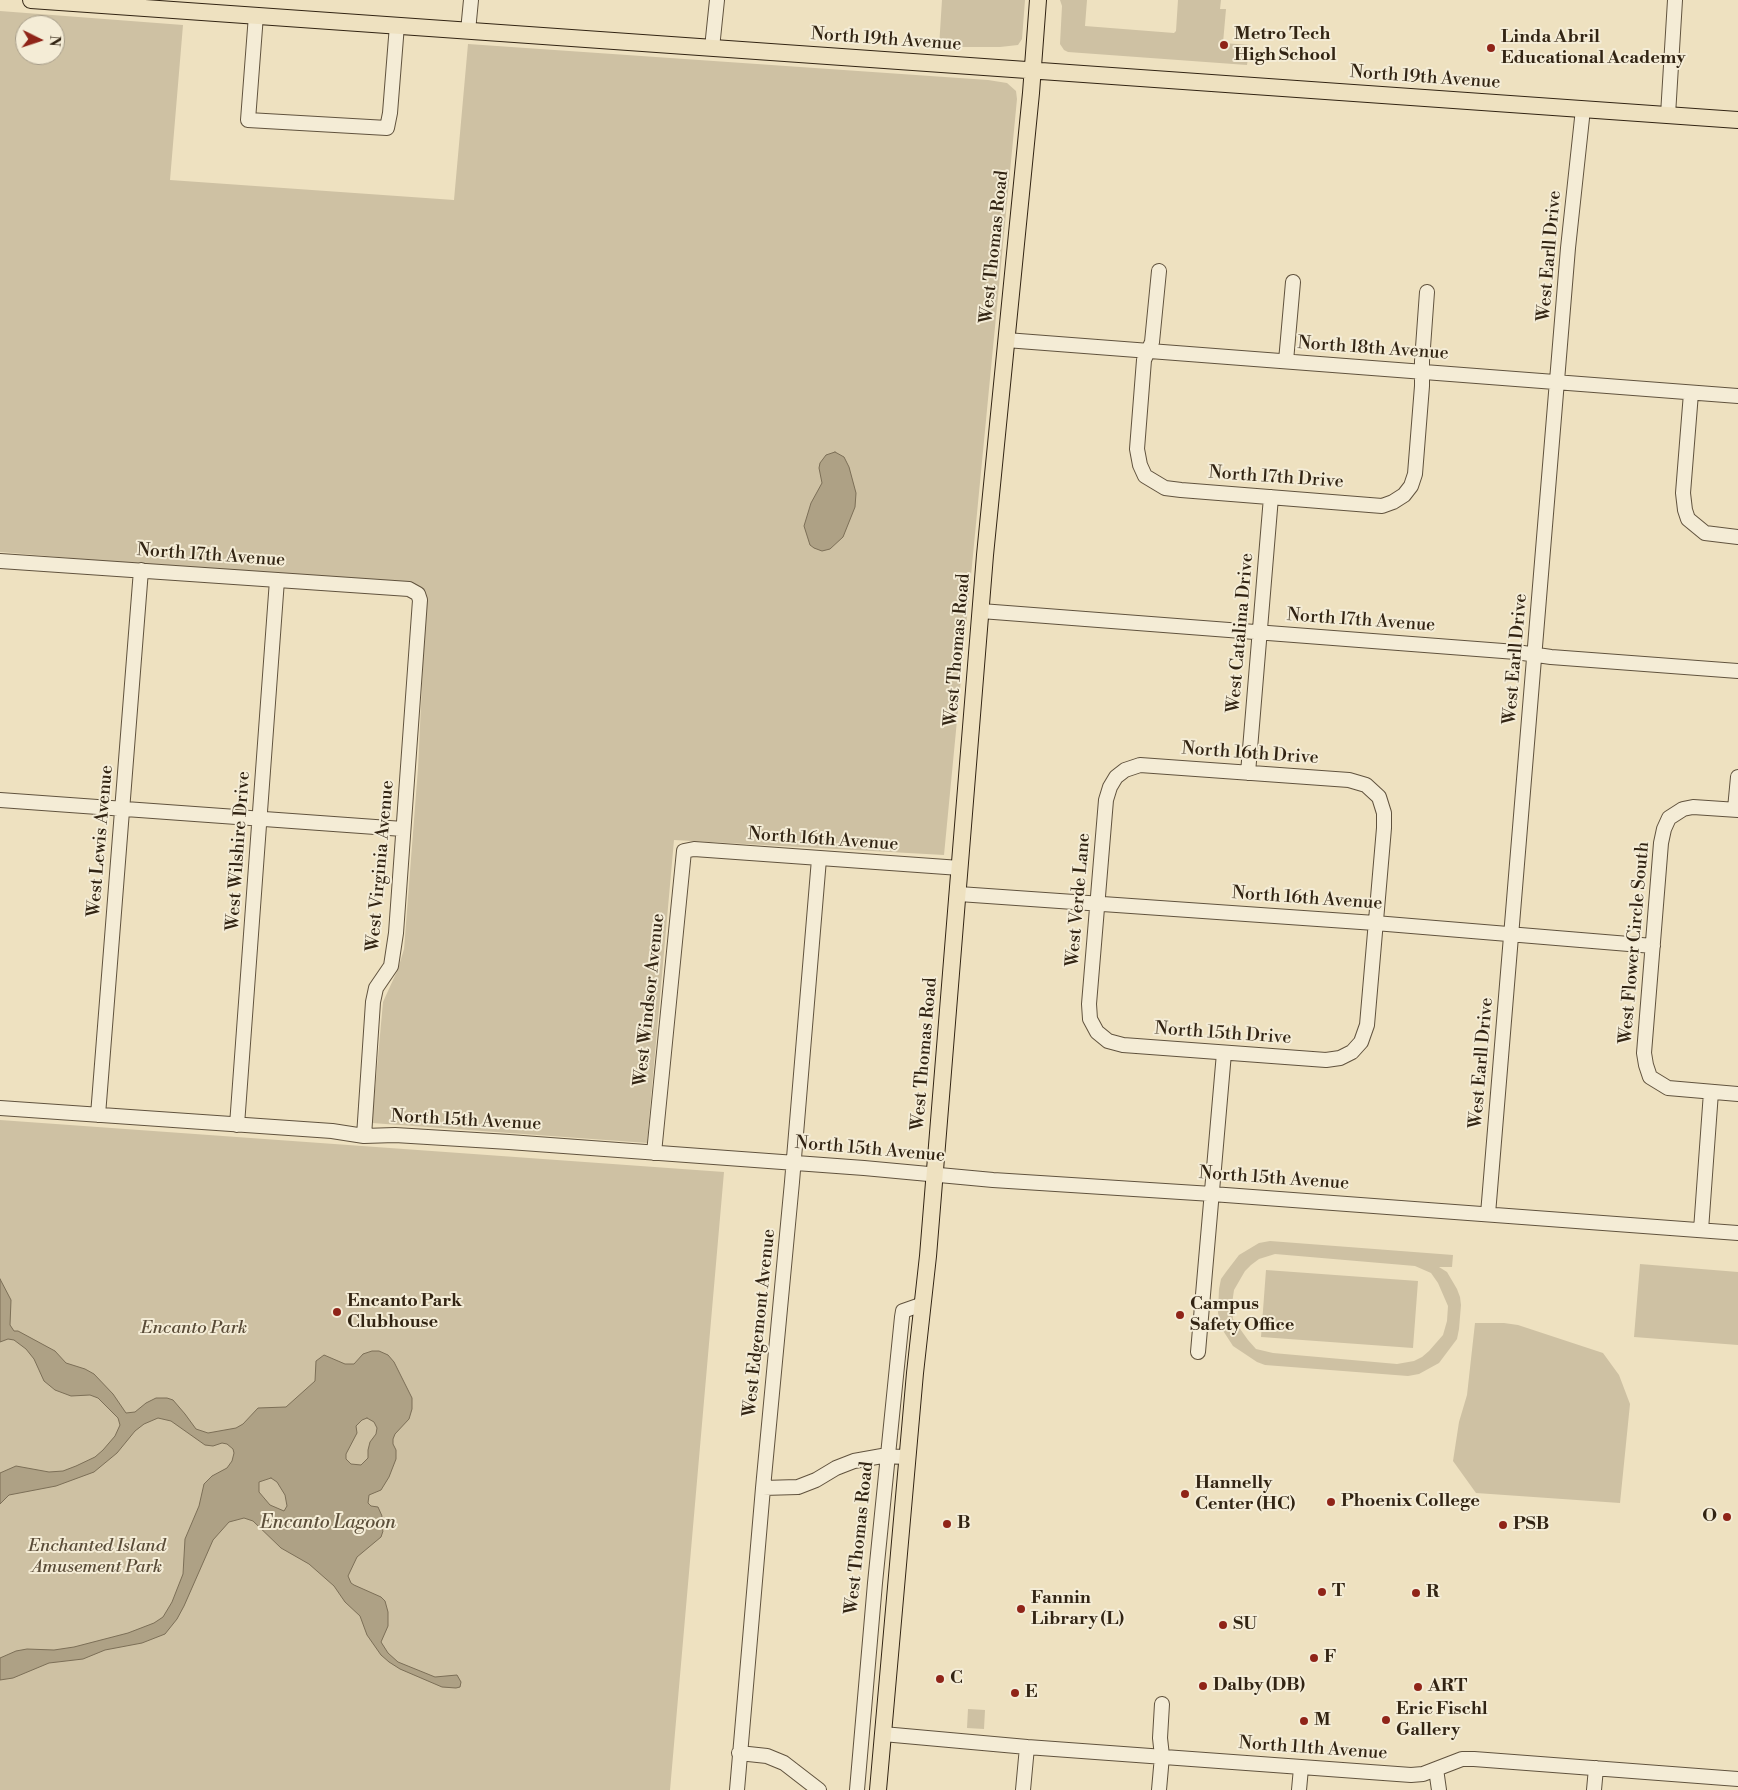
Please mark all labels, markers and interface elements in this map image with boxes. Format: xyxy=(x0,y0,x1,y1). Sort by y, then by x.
north arrow xyxy=(15,15,65,65)
street label: North 19th Avenue xyxy=(810,24,962,56)
place label: Metro Tech High School xyxy=(1234,24,1337,66)
place label: Linda Abril Educational Academy xyxy=(1501,27,1685,70)
text: N xyxy=(45,35,63,47)
marker: Metro Tech High School xyxy=(1218,39,1230,51)
marker: Linda Abril Educational Academy xyxy=(1485,42,1497,54)
street label: North 19th Avenue xyxy=(1349,62,1501,94)
street label: West Thomas Road xyxy=(976,169,1014,325)
street label: West Earll Drive xyxy=(1534,190,1566,322)
street label: North 18th Avenue xyxy=(1297,333,1449,365)
street label: North 17th Drive xyxy=(1208,463,1344,493)
street label: North 17th Avenue xyxy=(136,540,286,572)
street label: West Catalina Drive xyxy=(1223,552,1259,714)
street label: West Thomas Road xyxy=(941,572,975,728)
street label: West Earll Drive xyxy=(1500,593,1532,725)
street label: North 17th Avenue xyxy=(1286,605,1436,637)
street label: North 16th Drive xyxy=(1181,738,1319,770)
street label: West Lewis Avenue xyxy=(84,764,118,918)
street label: West Wilshire Drive xyxy=(223,770,255,932)
street label: West Virginia Avenue xyxy=(363,779,399,953)
street label: North 16th Avenue xyxy=(747,824,899,856)
street label: West Verde Lane xyxy=(1062,832,1096,968)
street label: West Flower Circle South xyxy=(1615,841,1655,1045)
street label: North 16th Avenue xyxy=(1231,883,1383,915)
street label: West Windsor Avenue xyxy=(630,912,670,1088)
street label: West Thomas Road xyxy=(908,976,942,1132)
street label: West Earll Drive xyxy=(1466,997,1498,1129)
street label: North 15th Drive xyxy=(1154,1018,1292,1050)
street label: North 15th Avenue xyxy=(390,1106,542,1136)
street label: North 15th Avenue xyxy=(794,1133,946,1167)
street label: North 15th Avenue xyxy=(1198,1163,1350,1195)
street label: West Edgemont Avenue xyxy=(739,1228,781,1418)
place label: Encanto Park Clubhouse xyxy=(347,1291,462,1334)
place label: Campus Safety Office xyxy=(1190,1294,1294,1336)
marker: Encanto Park Clubhouse xyxy=(331,1306,343,1318)
marker: Campus Safety Office xyxy=(1174,1309,1186,1321)
park label: Encanto Park xyxy=(141,1318,247,1340)
street label: West Thomas Road xyxy=(841,1460,879,1616)
place label: Hannelly Center (HC) xyxy=(1195,1473,1295,1516)
marker: Hannelly Center (HC) xyxy=(1179,1488,1191,1500)
place label: Phoenix College xyxy=(1341,1491,1480,1513)
marker: Phoenix College xyxy=(1325,1496,1337,1508)
place label: O xyxy=(1702,1506,1717,1528)
marker: O xyxy=(1721,1511,1733,1523)
water label: Encanto Lagoon xyxy=(260,1512,396,1534)
place label: B xyxy=(957,1513,971,1535)
place label: PSB xyxy=(1513,1514,1549,1536)
marker: B xyxy=(941,1518,953,1530)
marker: PSB xyxy=(1497,1519,1509,1531)
park label: Enchanted Island Amusement Park xyxy=(28,1536,166,1578)
place label: T xyxy=(1332,1581,1345,1603)
place label: R xyxy=(1426,1582,1439,1604)
marker: T xyxy=(1316,1586,1328,1598)
marker: R xyxy=(1410,1587,1422,1599)
place label: Fannin Library (L) xyxy=(1031,1588,1124,1630)
marker: Fannin Library (L) xyxy=(1015,1603,1027,1615)
place label: SU xyxy=(1233,1614,1257,1636)
marker: SU xyxy=(1217,1619,1229,1631)
place label: F xyxy=(1324,1647,1337,1669)
marker: F xyxy=(1308,1652,1320,1664)
place label: C xyxy=(950,1668,963,1690)
marker: C xyxy=(934,1673,946,1685)
place label: Dalby (DB) xyxy=(1213,1675,1305,1697)
place label: ART xyxy=(1428,1676,1467,1698)
marker: Dalby (DB) xyxy=(1197,1680,1209,1692)
marker: ART xyxy=(1412,1681,1424,1693)
place label: E xyxy=(1025,1682,1038,1704)
marker: E xyxy=(1009,1687,1021,1699)
place label: Eric Fischl Gallery xyxy=(1396,1699,1488,1742)
place label: M xyxy=(1314,1710,1331,1732)
marker: Eric Fischl Gallery xyxy=(1380,1714,1392,1726)
marker: M xyxy=(1298,1715,1310,1727)
street label: North 11th Avenue xyxy=(1238,1733,1388,1765)

